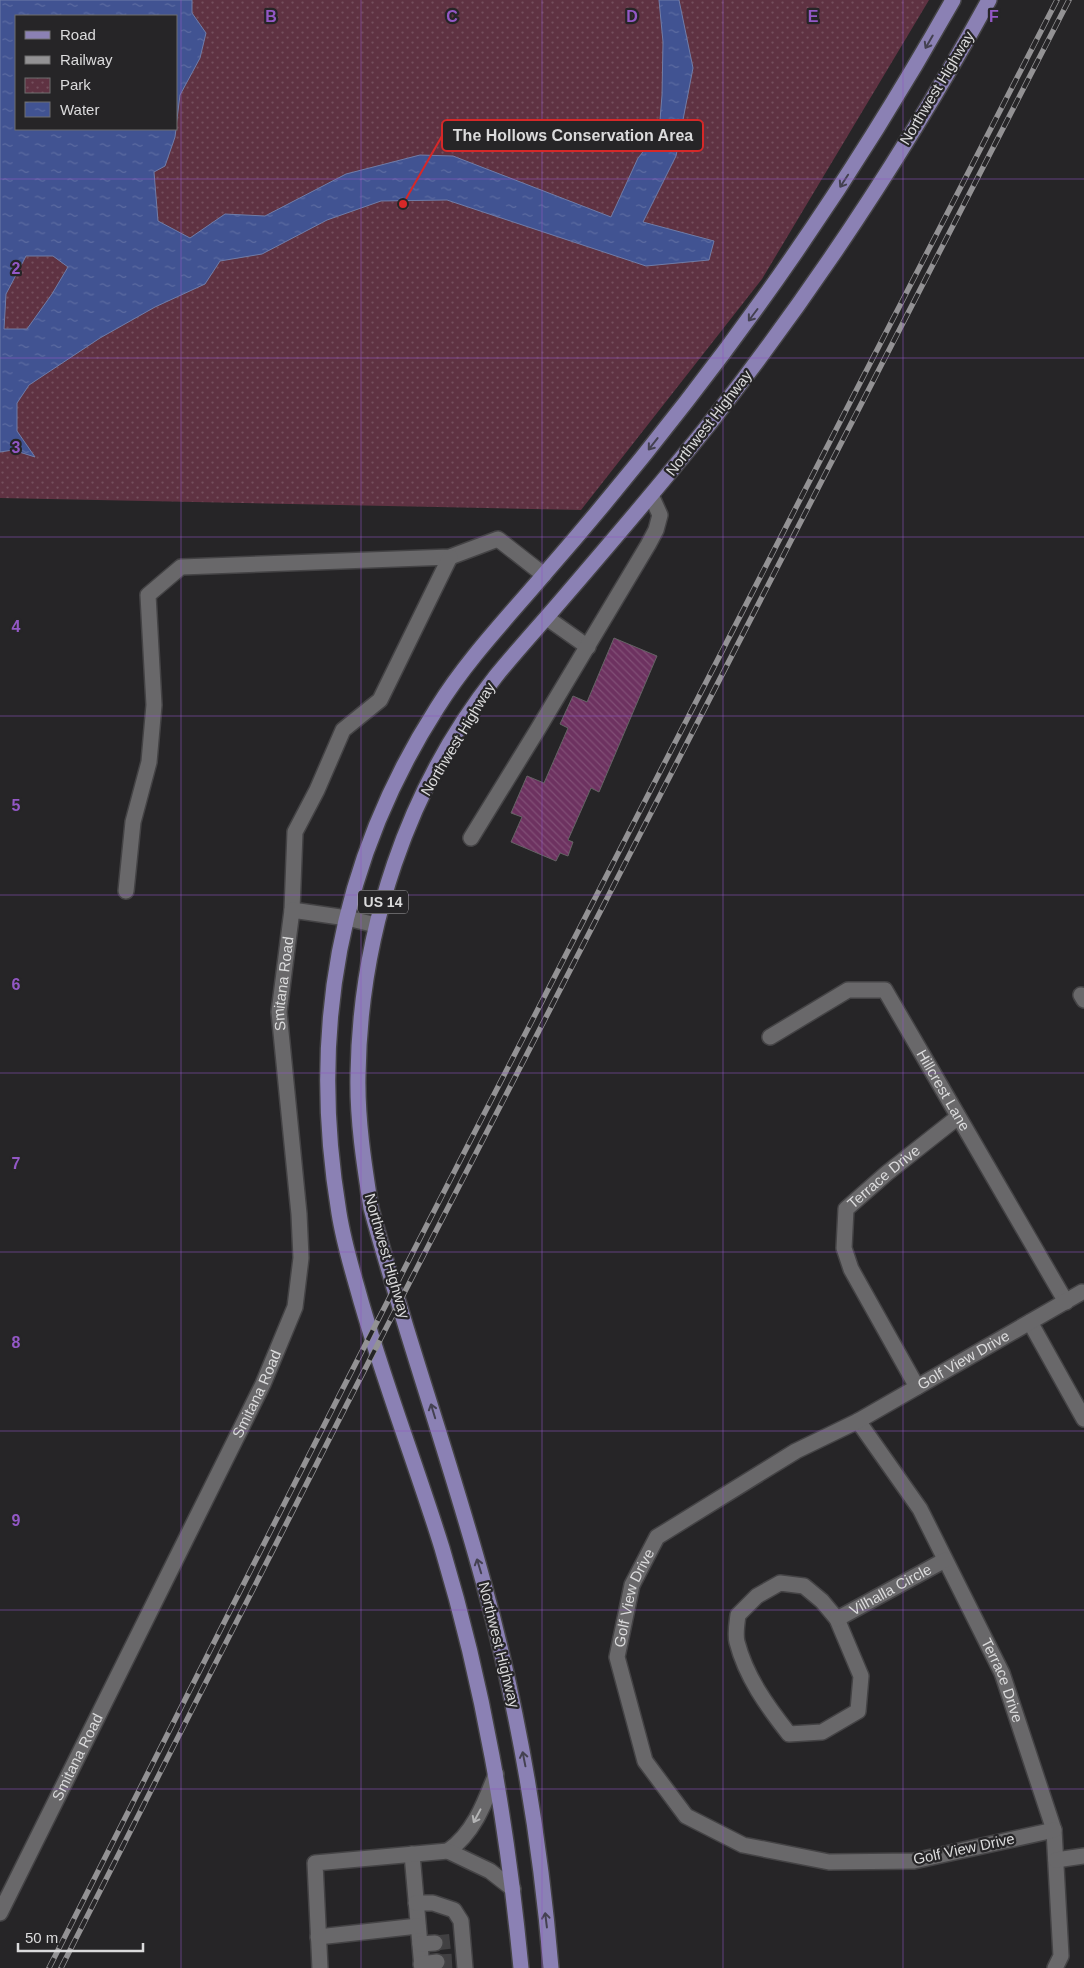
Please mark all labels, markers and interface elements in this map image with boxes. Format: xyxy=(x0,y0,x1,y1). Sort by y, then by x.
text: B xyxy=(265,8,277,25)
text: C xyxy=(446,8,458,25)
text: D xyxy=(626,8,638,25)
text: E xyxy=(808,8,819,25)
text: F xyxy=(989,8,999,25)
legend xyxy=(15,15,178,130)
text: Road xyxy=(60,26,96,43)
street label: Northwest Highway xyxy=(896,28,977,148)
one-way arrow xyxy=(924,35,934,49)
text: Railway xyxy=(60,51,113,68)
text: Park xyxy=(60,76,91,93)
text: Water xyxy=(60,101,99,118)
callout: The Hollows Conservation Area xyxy=(442,120,703,151)
text: The Hollows Conservation Area xyxy=(453,127,693,144)
one-way arrow xyxy=(839,173,849,187)
text: 2 xyxy=(12,260,21,277)
one-way arrow xyxy=(747,308,758,321)
street label: Northwest Highway xyxy=(662,366,755,479)
one-way arrow xyxy=(648,437,659,450)
text: 3 xyxy=(12,439,21,456)
text: 4 xyxy=(12,618,21,635)
street label: Northwest Highway xyxy=(417,679,498,799)
text: 5 xyxy=(12,797,21,814)
road number: US 14 xyxy=(358,890,408,914)
street label: Smitana Road xyxy=(270,935,297,1032)
text: 6 xyxy=(12,976,21,993)
street label: Hillcrest Lane xyxy=(913,1046,974,1134)
street label: Terrace Drive xyxy=(844,1141,923,1212)
text: 7 xyxy=(12,1155,21,1172)
street label: Northwest Highway xyxy=(362,1191,414,1321)
street label: Golf View Drive xyxy=(914,1327,1012,1393)
text: 8 xyxy=(12,1334,21,1351)
street label: Smitana Road xyxy=(229,1348,284,1441)
one-way arrow xyxy=(427,1403,437,1419)
text: 9 xyxy=(12,1512,21,1529)
street label: Golf View Drive xyxy=(610,1546,657,1649)
one-way arrow xyxy=(474,1559,484,1575)
street label: Vilhalla Circle xyxy=(846,1560,934,1619)
street label: Northwest Highway xyxy=(476,1580,523,1710)
street label: Terrace Drive xyxy=(978,1635,1027,1725)
street label: Smitana Road xyxy=(48,1711,106,1803)
one-way arrow xyxy=(519,1751,529,1767)
one-way arrow xyxy=(472,1808,482,1823)
street label: Golf View Drive xyxy=(912,1829,1016,1868)
one-way arrow xyxy=(541,1912,551,1928)
scale bar xyxy=(18,1920,142,1952)
text: 50 m xyxy=(25,1929,58,1946)

